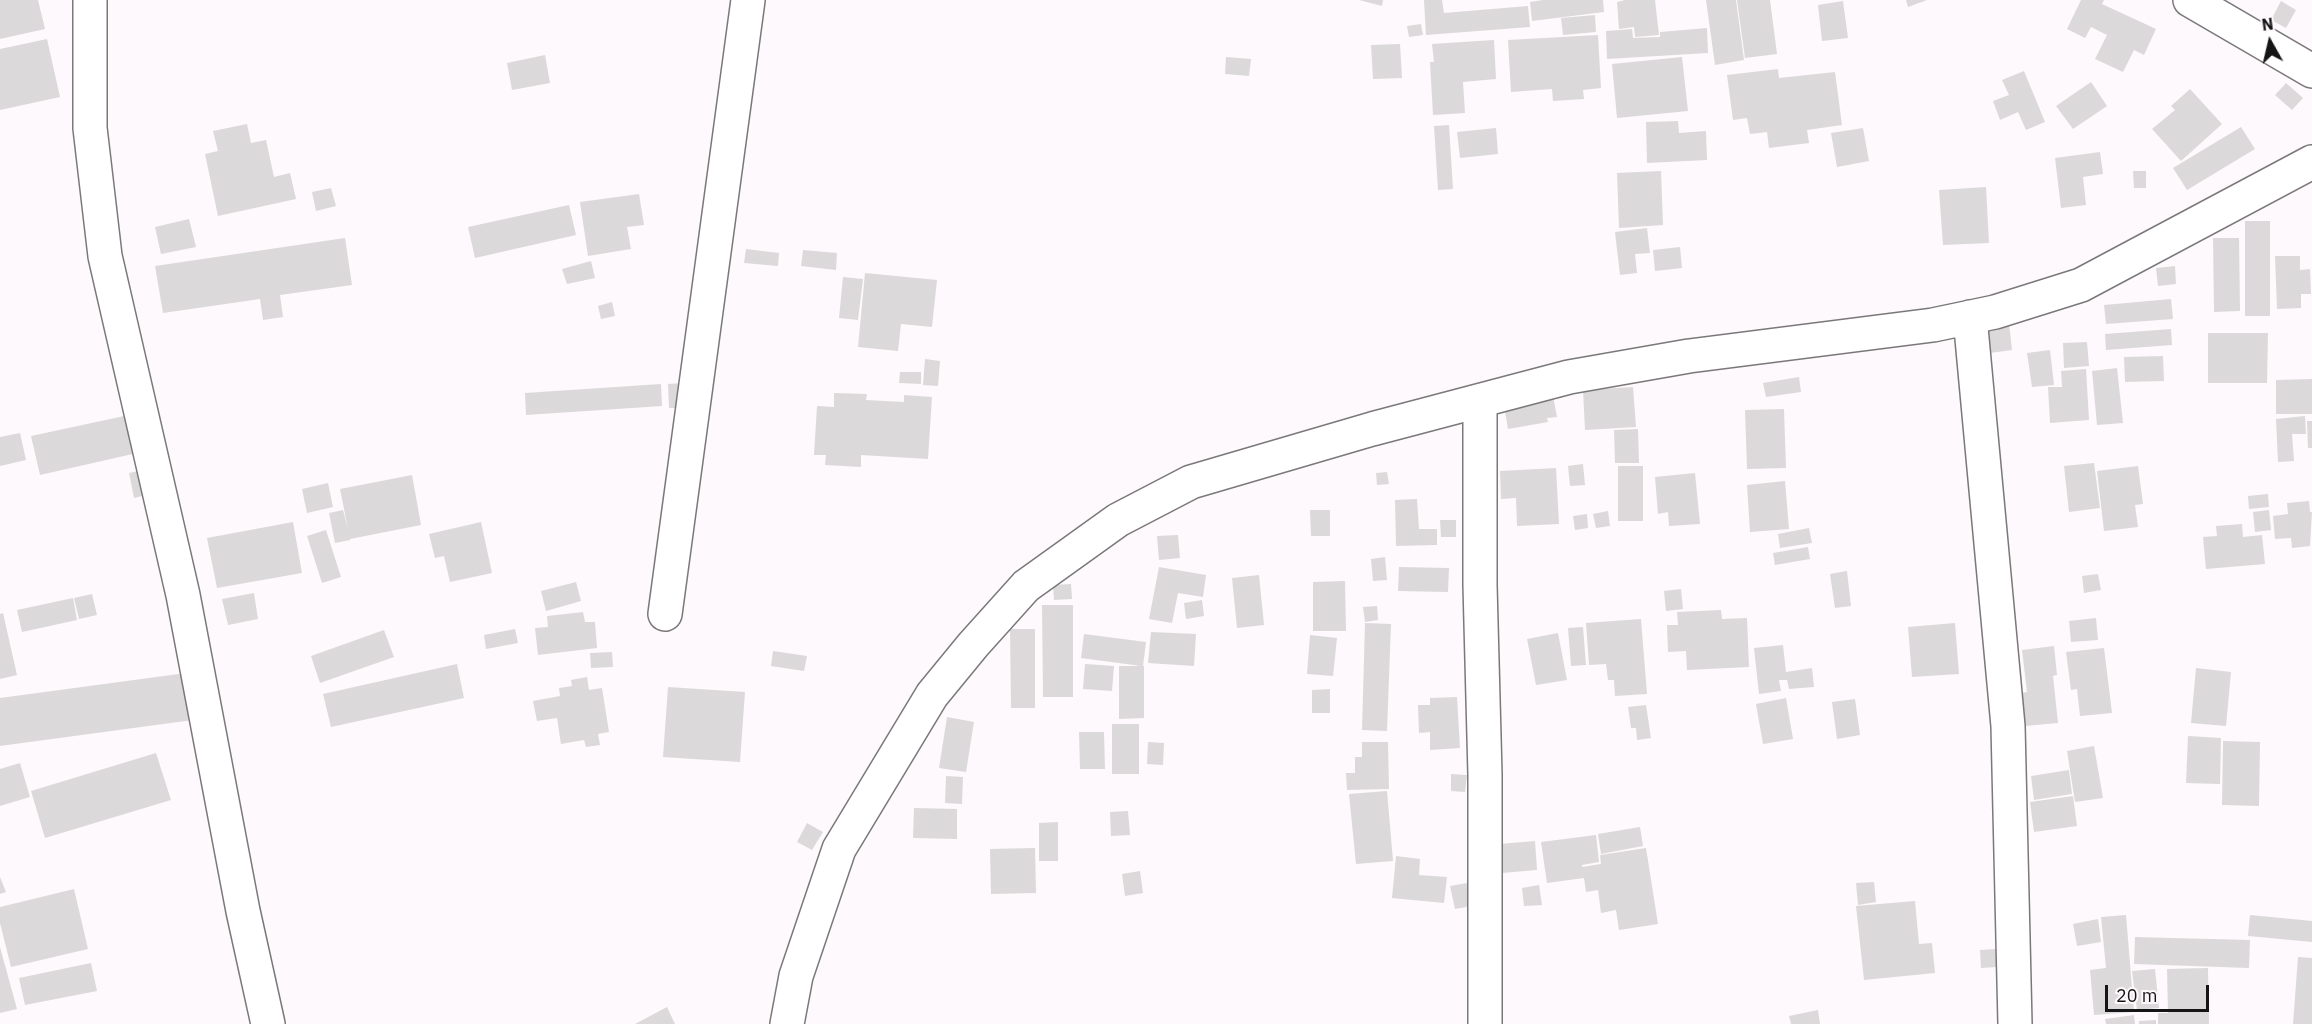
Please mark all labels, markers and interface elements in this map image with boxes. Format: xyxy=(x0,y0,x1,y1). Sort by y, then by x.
north arrow xyxy=(2240,12,2300,72)
text: N xyxy=(2260,13,2275,35)
scale bar xyxy=(2108,973,2212,1011)
text: 20 m xyxy=(2116,984,2158,1007)

